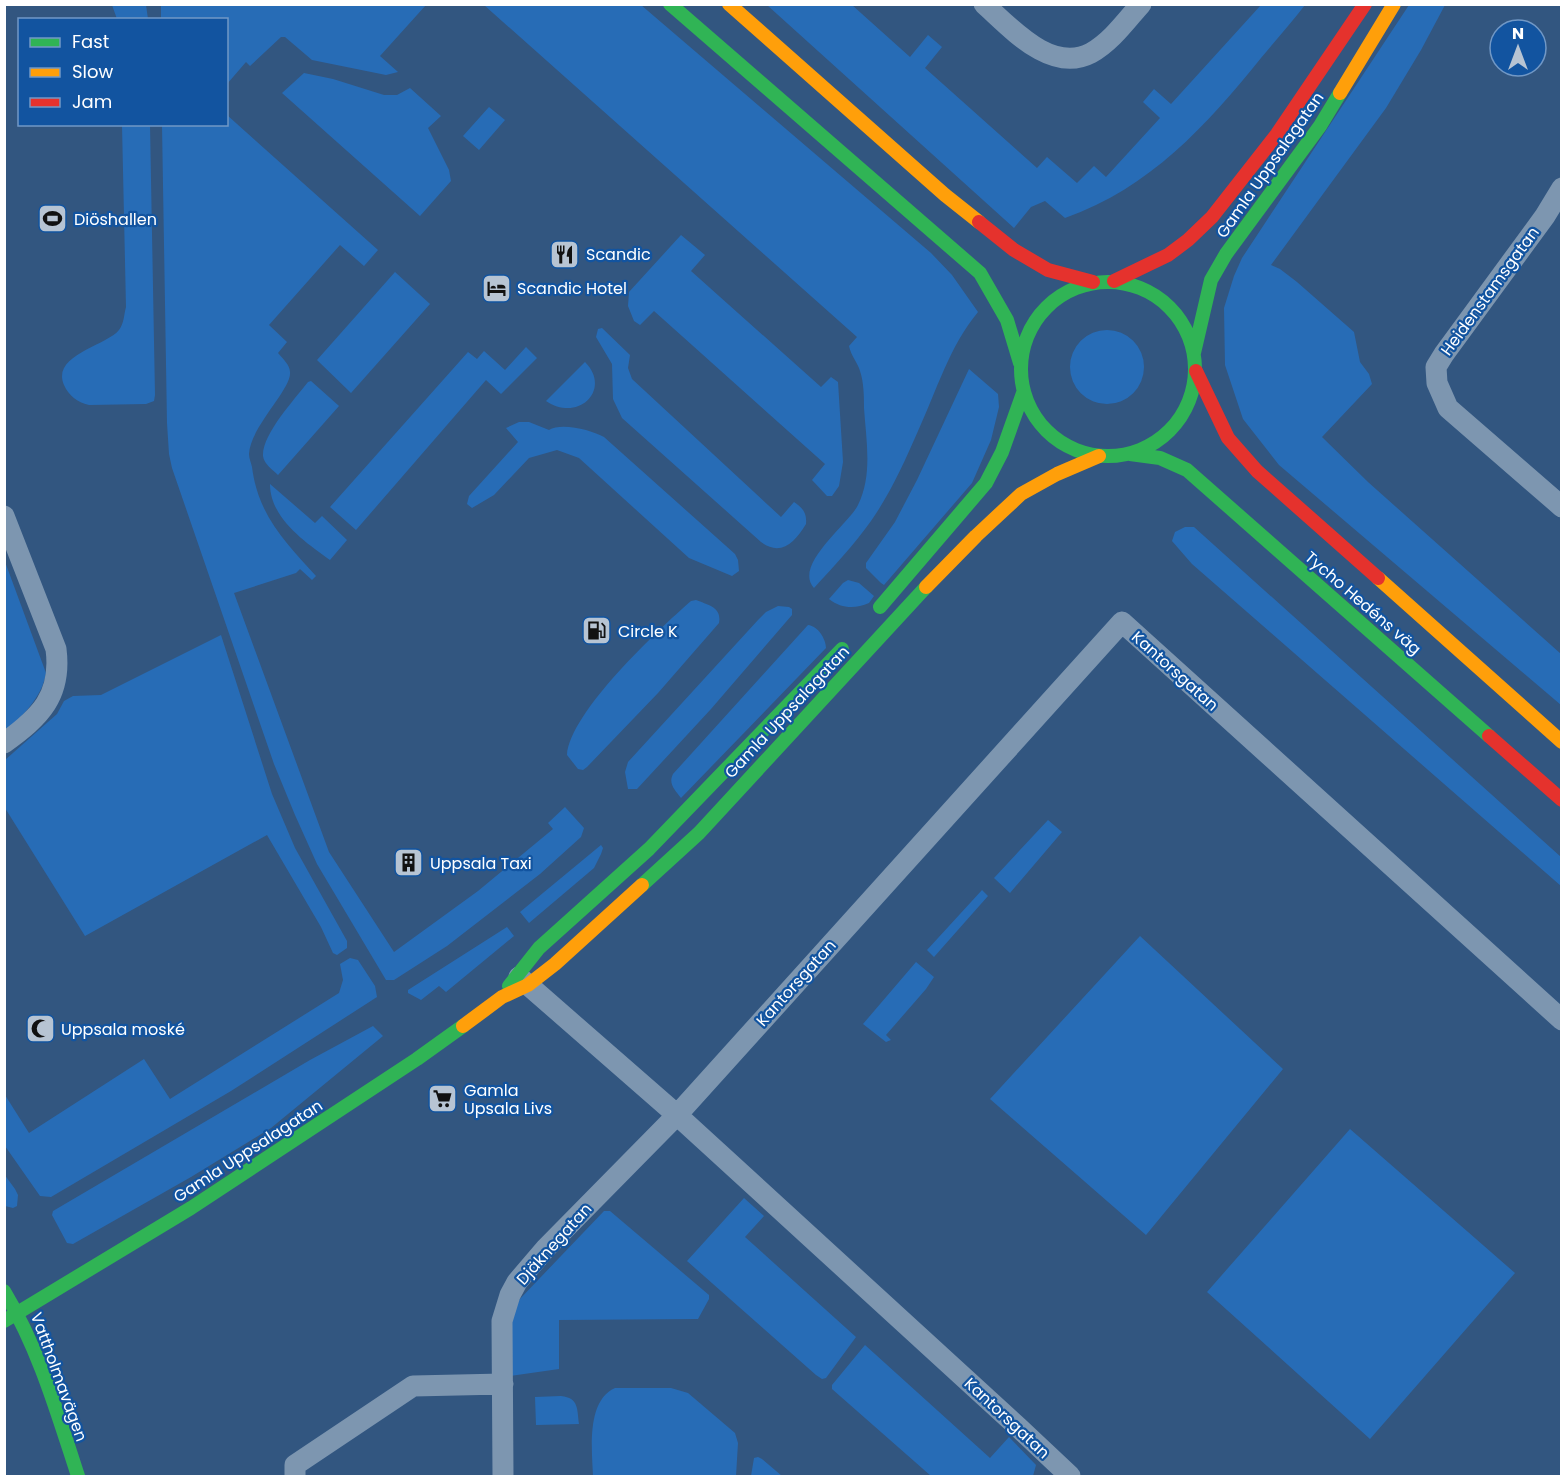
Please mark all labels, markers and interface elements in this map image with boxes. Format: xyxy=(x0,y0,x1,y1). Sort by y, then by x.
legend xyxy=(18,18,228,126)
north arrow xyxy=(1488,18,1548,78)
text: N xyxy=(1512,22,1524,45)
text: Fast xyxy=(72,29,109,54)
text: Slow xyxy=(72,59,114,84)
street label: Gamla Uppsalagatan xyxy=(1211,87,1329,243)
text: Jam xyxy=(72,89,112,114)
sports icon: Diöshallen xyxy=(37,203,69,235)
place label: Diöshallen xyxy=(74,208,157,231)
street label: Heidenstamsgatan xyxy=(1435,222,1545,360)
restaurant icon: Scandic xyxy=(549,238,581,270)
place label: Scandic xyxy=(586,243,651,266)
hotel icon: Scandic Hotel xyxy=(480,272,512,304)
place label: Scandic Hotel xyxy=(517,277,627,300)
street label: Tycho Hedéns väg xyxy=(1300,546,1426,660)
fuel station icon: Circle K xyxy=(581,615,613,647)
place label: Circle K xyxy=(618,620,678,643)
street label: Kantorsgatan xyxy=(1127,626,1223,716)
street label: Gamla Uppsalagatan xyxy=(719,641,855,783)
building icon: Uppsala Taxi xyxy=(393,847,425,879)
place label: Uppsala Taxi xyxy=(430,852,532,875)
street label: Kantorsgatan xyxy=(751,935,841,1031)
mosque icon: Uppsala moské xyxy=(24,1013,56,1045)
place label: Uppsala moské xyxy=(61,1018,185,1041)
place label: Gamla Upsala Livs xyxy=(464,1079,552,1120)
supermarket icon: Gamla Upsala Livs xyxy=(427,1083,459,1115)
street label: Gamla Uppsalagatan xyxy=(169,1094,327,1208)
street label: Djäknegatan xyxy=(511,1198,597,1290)
street label: Vattholmavägen xyxy=(25,1309,93,1445)
street label: Kantorsgatan xyxy=(959,1372,1055,1464)

